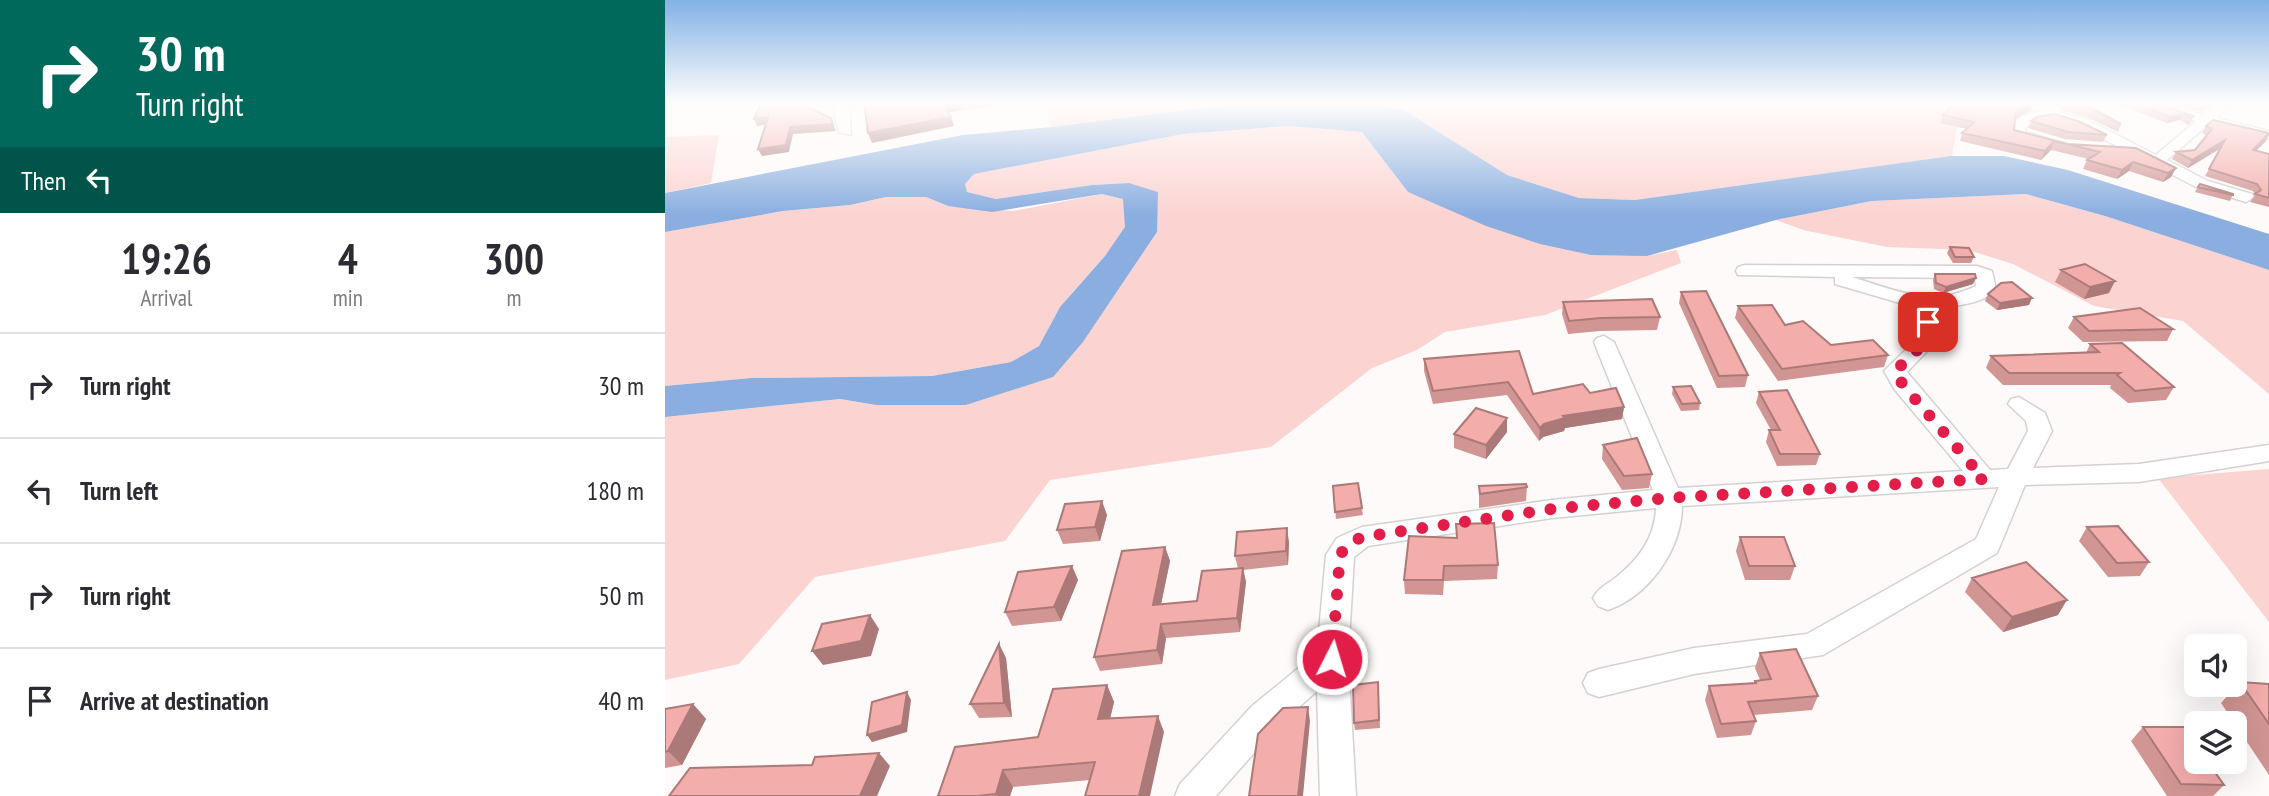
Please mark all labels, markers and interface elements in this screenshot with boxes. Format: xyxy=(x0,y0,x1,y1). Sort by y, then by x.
text: 30 m xyxy=(136,21,225,85)
icon: right xyxy=(21,28,112,119)
text: Turn right xyxy=(136,83,244,125)
icon: left xyxy=(80,161,118,199)
text: Then xyxy=(21,164,66,197)
text: 19:26 xyxy=(121,231,212,286)
text: 4 xyxy=(338,231,358,286)
text: 300 xyxy=(484,231,544,286)
text: Arrival xyxy=(140,283,192,312)
text: min xyxy=(333,283,363,312)
text: m xyxy=(506,283,521,312)
pin xyxy=(1898,292,1958,352)
icon: arrive xyxy=(1909,303,1947,341)
icon: right xyxy=(21,367,59,405)
text: Turn right xyxy=(80,369,171,402)
text: 30 m xyxy=(598,369,644,402)
icon: left xyxy=(21,472,59,510)
text: Turn left xyxy=(80,474,158,507)
text: 180 m xyxy=(586,474,644,507)
icon: right xyxy=(21,577,59,615)
text: Turn right xyxy=(80,579,171,612)
text: 50 m xyxy=(598,579,644,612)
position arrow xyxy=(1295,622,1369,696)
map controls xyxy=(2184,634,2247,774)
button: sound xyxy=(2184,634,2247,697)
icon: arrive xyxy=(21,682,59,720)
text: Arrive at destination xyxy=(80,684,269,717)
text: 40 m xyxy=(598,684,644,717)
button: layers xyxy=(2184,711,2247,774)

